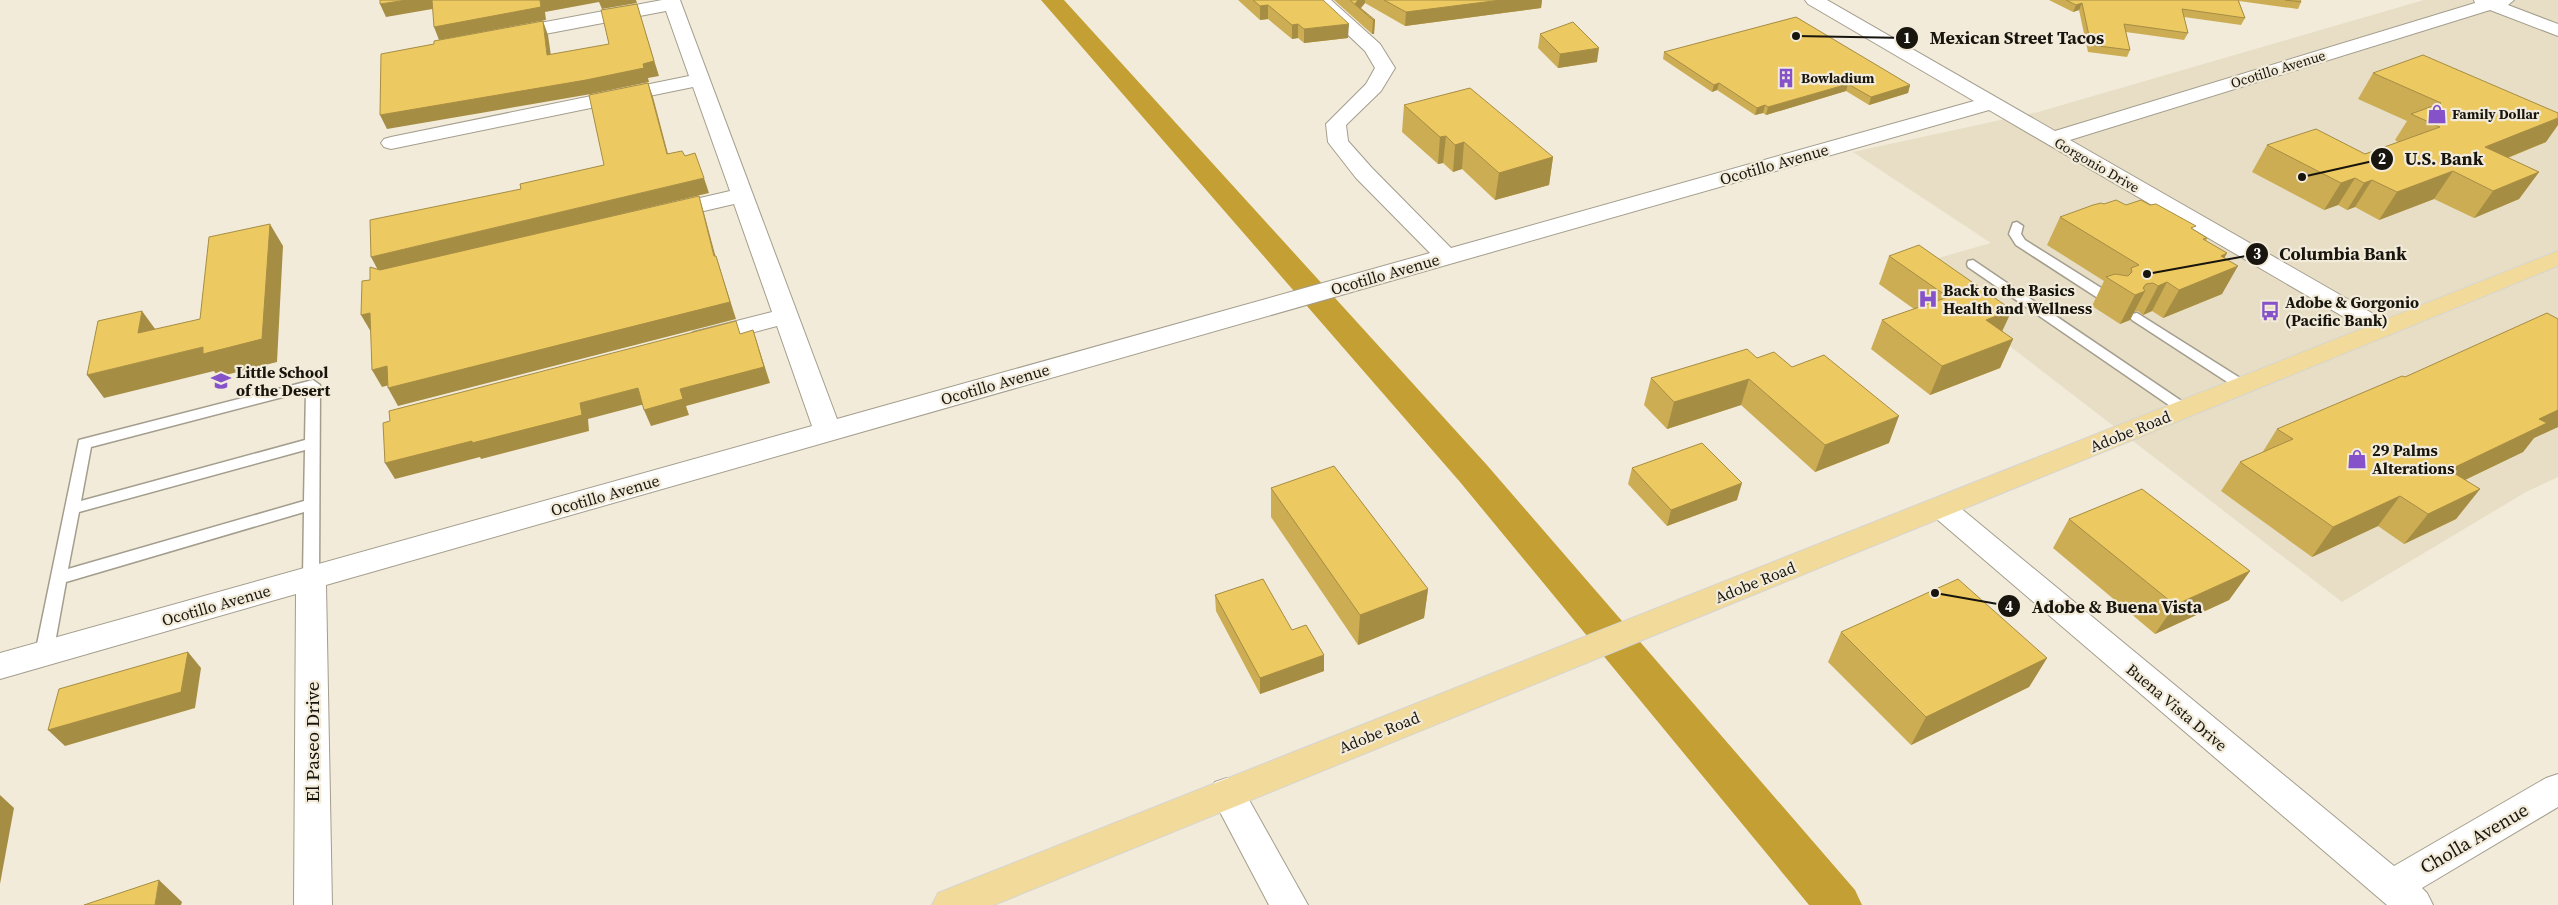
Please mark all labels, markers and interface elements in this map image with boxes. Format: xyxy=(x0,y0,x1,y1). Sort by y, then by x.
callout: Mexican Street Tacos xyxy=(1895,22,2114,55)
text: Mexican Street Tacos xyxy=(1930,25,2104,50)
text: 1 xyxy=(1903,27,1911,48)
street label: Ocotillo Avenue xyxy=(2228,45,2328,93)
building icon: Bowladium xyxy=(1775,67,1797,89)
place label: Bowladium xyxy=(1801,68,1875,88)
shop icon: Family Dollar xyxy=(2426,103,2448,125)
place label: Family Dollar xyxy=(2452,104,2540,124)
street label: Gorgonio Drive xyxy=(2051,133,2143,197)
street label: Ocotillo Avenue xyxy=(1717,138,1831,190)
callout: U.S. Bank xyxy=(2370,142,2494,175)
text: U.S. Bank xyxy=(2405,146,2484,171)
text: 2 xyxy=(2378,148,2386,169)
callout: Columbia Bank xyxy=(2245,237,2417,270)
text: Columbia Bank xyxy=(2279,241,2407,266)
text: 3 xyxy=(2253,243,2261,264)
street label: Ocotillo Avenue xyxy=(1328,248,1442,300)
place label: Back to the Basics Health and Wellness xyxy=(1943,279,2092,319)
hospital icon: Back to the Basics Health and Wellness xyxy=(1917,288,1939,310)
place label: Adobe & Gorgonio (Pacific Bank) xyxy=(2285,291,2419,331)
bus stop icon: Adobe & Gorgonio (Pacific Bank) xyxy=(2259,300,2281,322)
street label: Ocotillo Avenue xyxy=(938,358,1052,410)
place label: Little School of the Desert xyxy=(236,361,330,401)
school or university icon: Little School of the Desert xyxy=(210,370,232,392)
street label: Adobe Road xyxy=(2086,405,2174,457)
place label: 29 Palms Alterations xyxy=(2372,439,2454,479)
shop icon: 29 Palms Alterations xyxy=(2346,448,2368,470)
street label: Ocotillo Avenue xyxy=(548,469,662,521)
street label: Adobe Road xyxy=(1711,556,1799,608)
street label: Ocotillo Avenue xyxy=(159,579,273,631)
callout: Adobe & Buena Vista xyxy=(1997,590,2213,623)
text: Adobe & Buena Vista xyxy=(2032,594,2203,619)
text: 4 xyxy=(2005,596,2013,617)
street label: Buena Vista Drive xyxy=(2122,658,2232,756)
street label: El Paseo Drive xyxy=(299,681,325,803)
street label: Adobe Road xyxy=(1335,706,1423,758)
street label: Cholla Avenue xyxy=(2415,796,2533,880)

